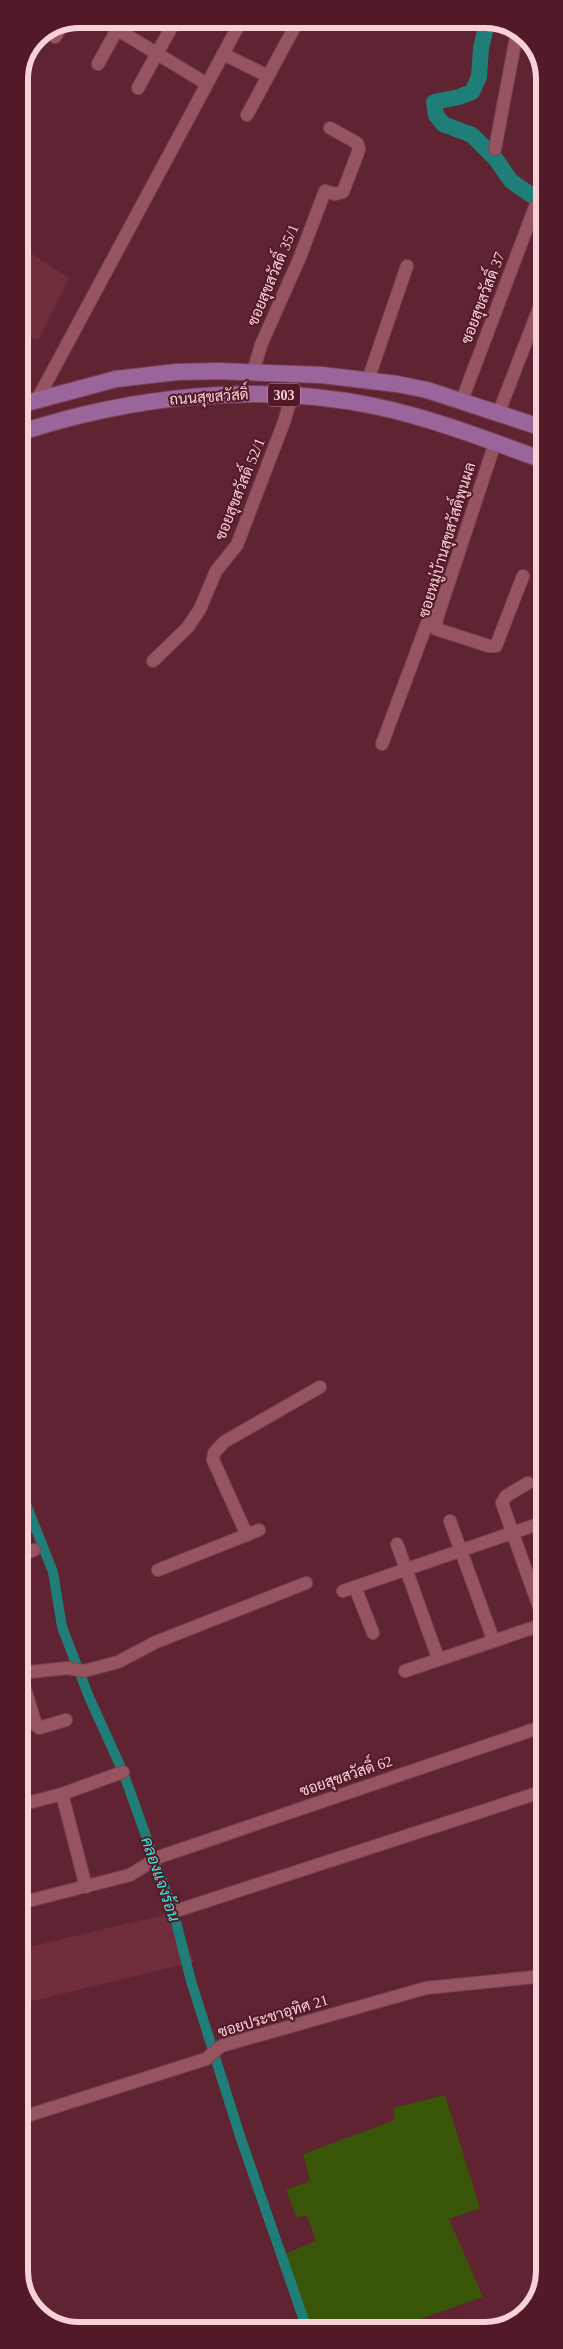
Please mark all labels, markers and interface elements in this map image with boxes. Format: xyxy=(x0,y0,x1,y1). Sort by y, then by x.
street label: ซอยสุขสวัสดิ์ 35/1 xyxy=(238,219,304,329)
street label: ซอยสุขสวัสดิ์ 37 xyxy=(451,247,511,347)
street label: ถนนสุขสวัสดิ์ xyxy=(168,379,249,411)
road number: 303 xyxy=(268,384,300,406)
street label: ซอยสุขสวัสดิ์ 52/1 xyxy=(205,433,271,543)
street label: ซอยหมู่บ้านสุขสวัสดิ์พูนผล xyxy=(409,458,481,621)
street label: ซอยสุขสวัสดิ์ 62 xyxy=(295,1746,395,1802)
water label: คลองแจงร้อน xyxy=(138,1834,186,1924)
street label: ซอยประชาอุทิศ 21 xyxy=(216,1991,331,2043)

